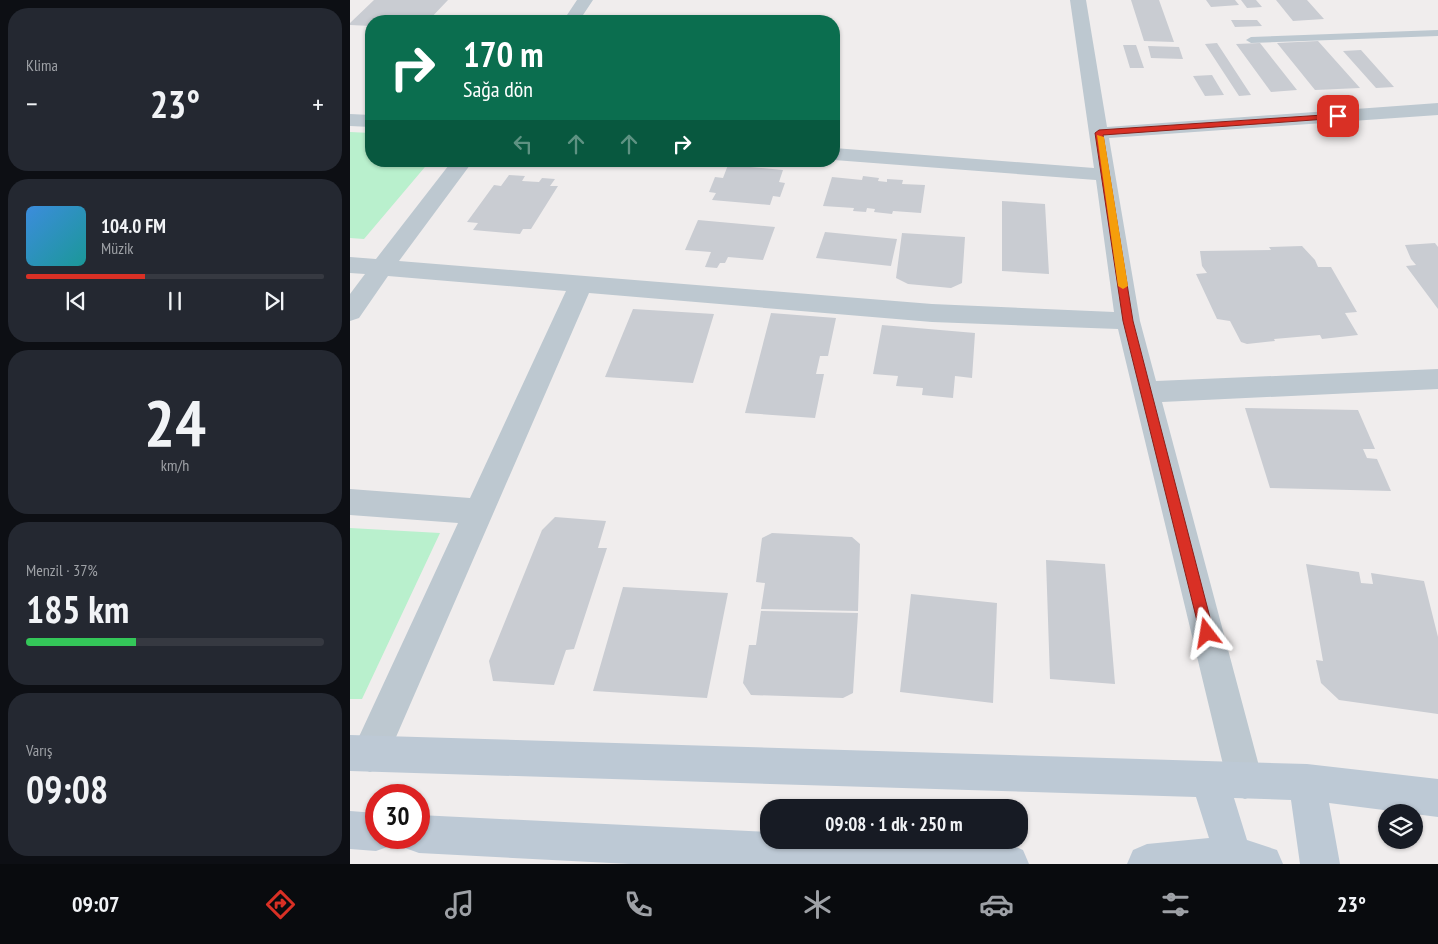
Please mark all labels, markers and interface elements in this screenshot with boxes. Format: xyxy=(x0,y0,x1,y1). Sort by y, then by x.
text: 170 m xyxy=(463,31,544,77)
icon: right xyxy=(380,35,445,100)
text: Klima xyxy=(26,55,58,75)
text: Sağa dön xyxy=(463,75,533,103)
text: 23° xyxy=(150,79,200,128)
text: − xyxy=(26,85,38,122)
text: + xyxy=(312,85,324,122)
pin xyxy=(1317,95,1359,137)
icon: arrive xyxy=(1324,102,1352,130)
icon: left xyxy=(509,130,537,158)
icon: ahead xyxy=(562,130,590,158)
icon: ahead xyxy=(615,130,643,158)
icon: right xyxy=(668,130,696,158)
text: 104.0 FM xyxy=(101,214,166,238)
text: Müzik xyxy=(101,238,134,258)
icon: previous xyxy=(62,287,90,315)
icon: pause xyxy=(161,287,189,315)
icon: next xyxy=(260,287,288,315)
text: 24 xyxy=(144,380,206,464)
text: km/h xyxy=(161,455,189,475)
text: Menzil · 37% xyxy=(26,560,98,580)
text: 185 km xyxy=(26,584,129,633)
position arrow xyxy=(1180,606,1232,658)
text: Varış xyxy=(26,740,52,760)
text: 09:08 xyxy=(26,764,108,813)
speed limit sign: 30 xyxy=(365,784,430,849)
map controls xyxy=(1378,804,1423,849)
button: layers xyxy=(1378,804,1423,849)
text: 09:08 · 1 dk · 250 m xyxy=(825,812,963,836)
icon: directions xyxy=(263,887,298,922)
icon: music xyxy=(442,887,477,922)
icon: phone xyxy=(621,887,656,922)
icon: climate xyxy=(800,887,835,922)
icon: car xyxy=(979,887,1014,922)
icon: filters xyxy=(1158,887,1193,922)
text: 09:07 xyxy=(72,890,120,918)
text: 23° xyxy=(1337,890,1366,918)

